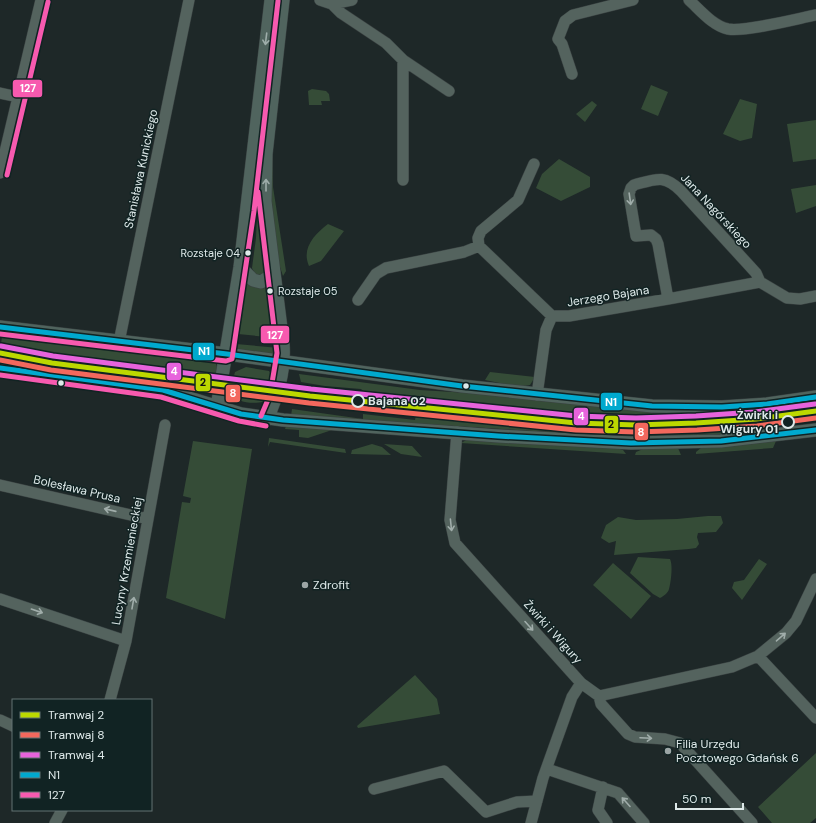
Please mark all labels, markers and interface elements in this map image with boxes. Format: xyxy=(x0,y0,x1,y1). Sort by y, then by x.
one-way arrow xyxy=(262,32,270,45)
line badge: 127 xyxy=(12,79,43,98)
text: 127 xyxy=(20,81,36,95)
street label: Stanisława Kunickiego xyxy=(121,108,161,230)
street label: Jana Nagórskiego xyxy=(677,170,755,252)
one-way arrow xyxy=(262,179,269,192)
one-way arrow xyxy=(626,192,634,205)
place label: Rozstaje 04 xyxy=(181,246,240,260)
marker: Rozstaje 04 xyxy=(243,248,253,258)
street label: Jerzego Bajana xyxy=(566,282,650,310)
place label: Rozstaje 05 xyxy=(278,284,338,298)
marker: Rozstaje 05 xyxy=(265,286,275,296)
line badge: 127 xyxy=(260,325,290,344)
text: 127 xyxy=(267,328,283,342)
line badge: N1 xyxy=(192,342,215,361)
text: N1 xyxy=(198,344,210,358)
line badge: 4 xyxy=(166,362,182,381)
text: 4 xyxy=(170,364,178,378)
line badge: 2 xyxy=(195,373,211,392)
text: 2 xyxy=(200,375,206,389)
unlabelled marker xyxy=(56,378,66,388)
unlabelled marker xyxy=(461,381,471,391)
line badge: 8 xyxy=(225,384,241,403)
text: 8 xyxy=(230,386,237,400)
line badge: N1 xyxy=(600,392,623,411)
place label: Bajana 02 xyxy=(368,393,426,409)
marker: Bajana 02 xyxy=(351,394,365,408)
text: N1 xyxy=(605,395,617,409)
line badge: 4 xyxy=(573,407,589,426)
place label: Żwirki i Wigury 01 xyxy=(720,407,778,437)
text: 4 xyxy=(577,409,585,423)
line badge: 2 xyxy=(604,415,619,434)
marker: Żwirki i Wigury 01 xyxy=(781,415,795,429)
text: 2 xyxy=(608,417,614,431)
line badge: 8 xyxy=(634,422,649,441)
text: 8 xyxy=(638,425,645,439)
street label: Bolesława Prusa xyxy=(32,471,122,507)
street label: Lucyny Krzemienieckiej xyxy=(108,496,146,626)
one-way arrow xyxy=(104,506,117,514)
one-way arrow xyxy=(447,518,455,531)
place label: Zdrofit xyxy=(313,577,350,593)
marker: Zdrofit xyxy=(300,580,310,590)
one-way arrow xyxy=(129,596,137,609)
street label: Żwirki i Wigury xyxy=(520,597,586,667)
one-way arrow xyxy=(30,608,43,615)
one-way arrow xyxy=(525,621,534,631)
one-way arrow xyxy=(776,632,786,641)
legend xyxy=(12,699,152,811)
text: Tramwaj 2 xyxy=(48,707,104,723)
text: Tramwaj 8 xyxy=(48,727,105,743)
one-way arrow xyxy=(639,734,652,741)
place label: Filia Urzędu Pocztowego Gdańsk 6 xyxy=(676,736,799,766)
marker: Filia Urzędu Pocztowego Gdańsk 6 xyxy=(663,746,673,756)
text: Tramwaj 4 xyxy=(48,747,105,763)
text: N1 xyxy=(48,767,60,783)
scale bar xyxy=(676,785,743,811)
text: 127 xyxy=(48,787,65,803)
text: 50 m xyxy=(682,791,711,807)
one-way arrow xyxy=(621,797,630,807)

